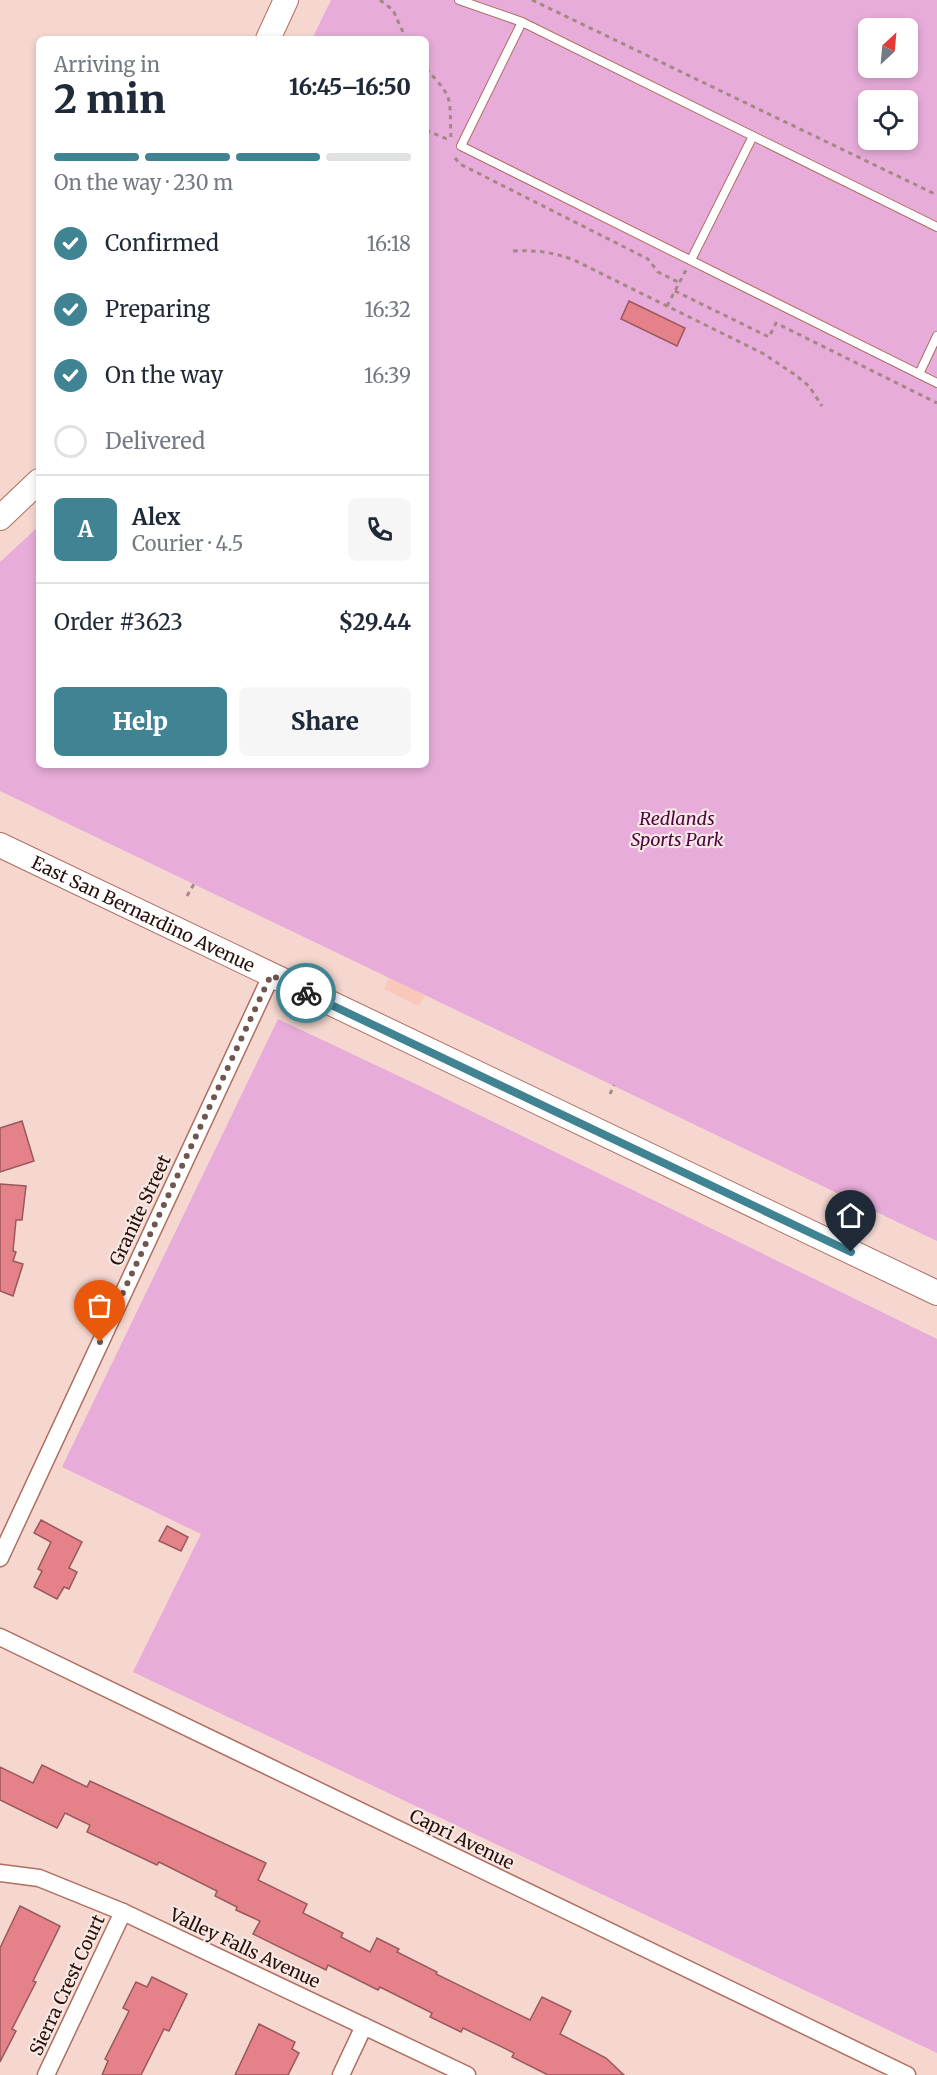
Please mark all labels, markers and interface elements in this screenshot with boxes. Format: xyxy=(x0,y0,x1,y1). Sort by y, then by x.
north arrow xyxy=(858,18,918,78)
map controls xyxy=(858,18,918,150)
text: Arriving in xyxy=(54,52,160,77)
text: 16:45–16:50 xyxy=(289,73,411,101)
text: 2 min xyxy=(54,75,166,124)
button: locate xyxy=(858,90,918,150)
text: On the way · 230 m xyxy=(54,170,233,195)
icon: check xyxy=(54,227,87,260)
text: Confirmed xyxy=(105,229,219,257)
text: 16:18 xyxy=(367,231,411,256)
icon: check xyxy=(54,293,87,326)
text: Preparing xyxy=(105,295,210,323)
text: 16:32 xyxy=(364,297,411,322)
icon: check xyxy=(54,359,87,392)
text: On the way xyxy=(105,361,223,389)
text: 16:39 xyxy=(364,363,411,388)
text: Delivered xyxy=(105,427,205,455)
button: phone xyxy=(348,498,411,561)
text: Alex xyxy=(132,503,181,531)
text: A xyxy=(78,515,93,543)
text: Courier · 4.5 xyxy=(132,531,244,556)
text: Order #3623 xyxy=(54,608,183,636)
text: $29.44 xyxy=(338,608,411,636)
button: Help xyxy=(54,687,227,756)
button: Share xyxy=(239,687,411,756)
park label: Redlands Sports Park xyxy=(631,807,724,851)
street label: East San Bernardino Avenue xyxy=(28,850,259,977)
courier xyxy=(276,963,336,1023)
icon: bike xyxy=(290,977,323,1010)
street label: Granite Street xyxy=(104,1151,176,1269)
pin xyxy=(825,1190,876,1252)
icon: home xyxy=(834,1199,867,1232)
pin xyxy=(74,1280,125,1342)
icon: bag xyxy=(83,1289,116,1322)
street label: Capri Avenue xyxy=(406,1804,518,1874)
street label: Valley Falls Avenue xyxy=(165,1903,324,1993)
street label: Sierra Crest Court xyxy=(24,1911,110,2059)

